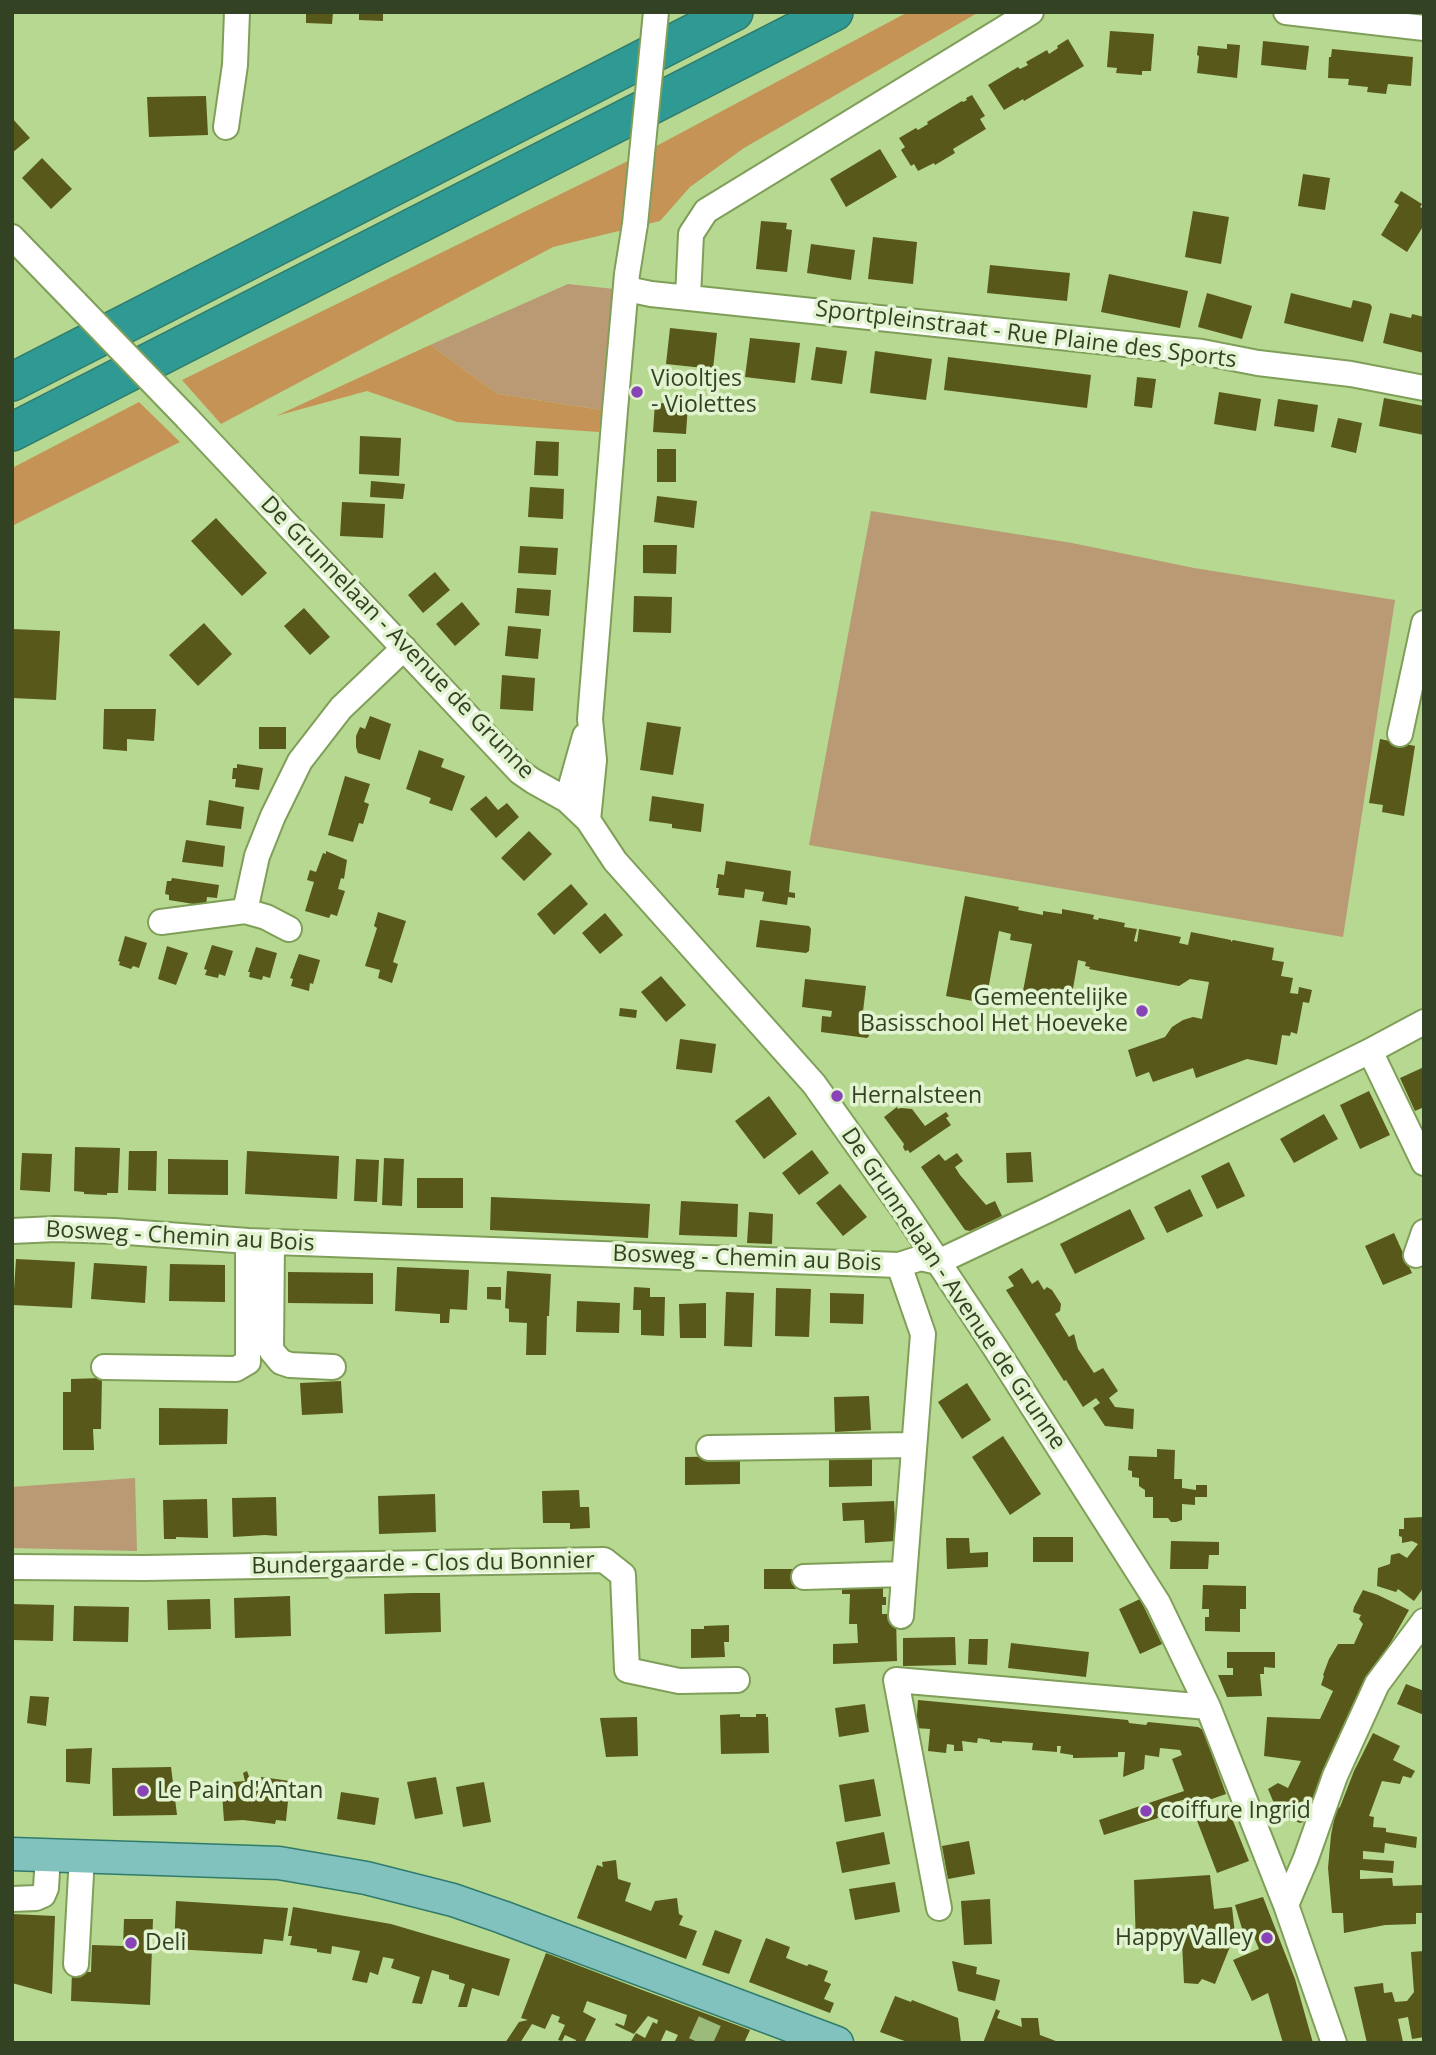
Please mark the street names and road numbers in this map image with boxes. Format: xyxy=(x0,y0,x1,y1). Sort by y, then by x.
street label: Sportpleinstraat - Rue Plaine des Sports xyxy=(814,295,1238,375)
street label: De Grunnelaan - Avenue de Grunne xyxy=(254,491,540,785)
street label: De Grunnelaan - Avenue de Grunne xyxy=(835,1123,1071,1455)
street label: Bosweg - Chemin au Bois xyxy=(45,1216,315,1258)
street label: Bosweg - Chemin au Bois xyxy=(612,1241,882,1277)
street label: Bundergaarde - Clos du Bonnier xyxy=(251,1547,595,1581)

